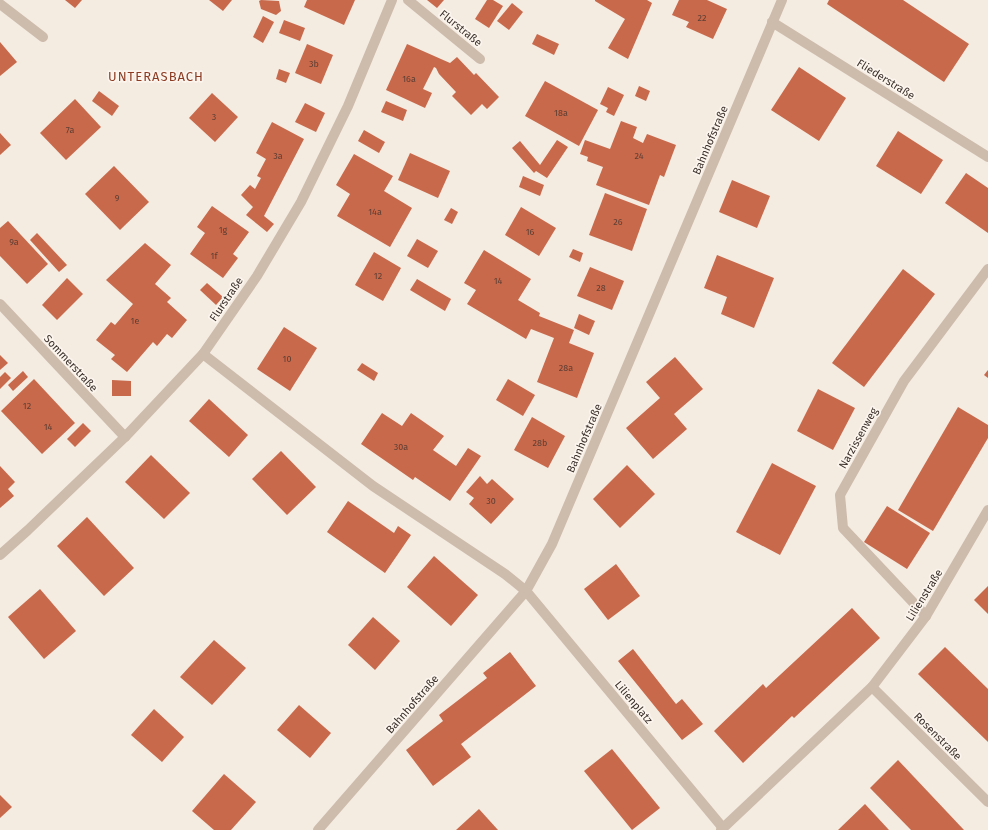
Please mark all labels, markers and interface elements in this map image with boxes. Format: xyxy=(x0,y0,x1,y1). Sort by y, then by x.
street label: Flurstraße xyxy=(437,7,484,49)
house number: 22 xyxy=(698,13,706,23)
street label: Fliederstraße xyxy=(854,56,917,102)
house number: 3b xyxy=(309,59,319,69)
district label: UNTERASBACH xyxy=(108,69,204,84)
house number: 16a xyxy=(402,74,416,84)
street label: Bahnhofstraße xyxy=(690,104,731,177)
house number: 18a xyxy=(554,108,568,118)
house number: 3 xyxy=(212,112,216,122)
house number: 7a xyxy=(66,125,74,135)
house number: 3a xyxy=(273,151,283,161)
house number: 24 xyxy=(634,151,644,161)
house number: 9 xyxy=(115,193,120,203)
house number: 14a xyxy=(368,207,382,217)
house number: 26 xyxy=(613,217,623,227)
house number: 1g xyxy=(219,225,228,235)
house number: 16 xyxy=(526,227,535,237)
house number: 9a xyxy=(9,237,19,247)
house number: 1f xyxy=(211,251,218,261)
house number: 12 xyxy=(374,271,382,281)
street label: Flurstraße xyxy=(207,275,246,324)
house number: 14 xyxy=(494,276,503,286)
house number: 28 xyxy=(596,283,606,293)
house number: 1e xyxy=(131,316,139,326)
street label: Sommerstraße xyxy=(41,332,100,394)
house number: 10 xyxy=(283,354,291,364)
house number: 28a xyxy=(559,363,573,373)
house number: 12 xyxy=(23,401,31,411)
street label: Bahnhofstraße xyxy=(564,402,605,475)
street label: Narzissenweg xyxy=(836,405,881,471)
house number: 14 xyxy=(44,422,53,432)
house number: 28b xyxy=(533,438,547,448)
house number: 30a xyxy=(394,442,408,452)
house number: 30 xyxy=(486,496,496,506)
street label: Lilienstraße xyxy=(903,567,946,624)
street label: Bahnhofstraße xyxy=(383,672,441,736)
street label: Lilienplatz xyxy=(612,678,655,726)
street label: Rosenstraße xyxy=(911,710,964,763)

